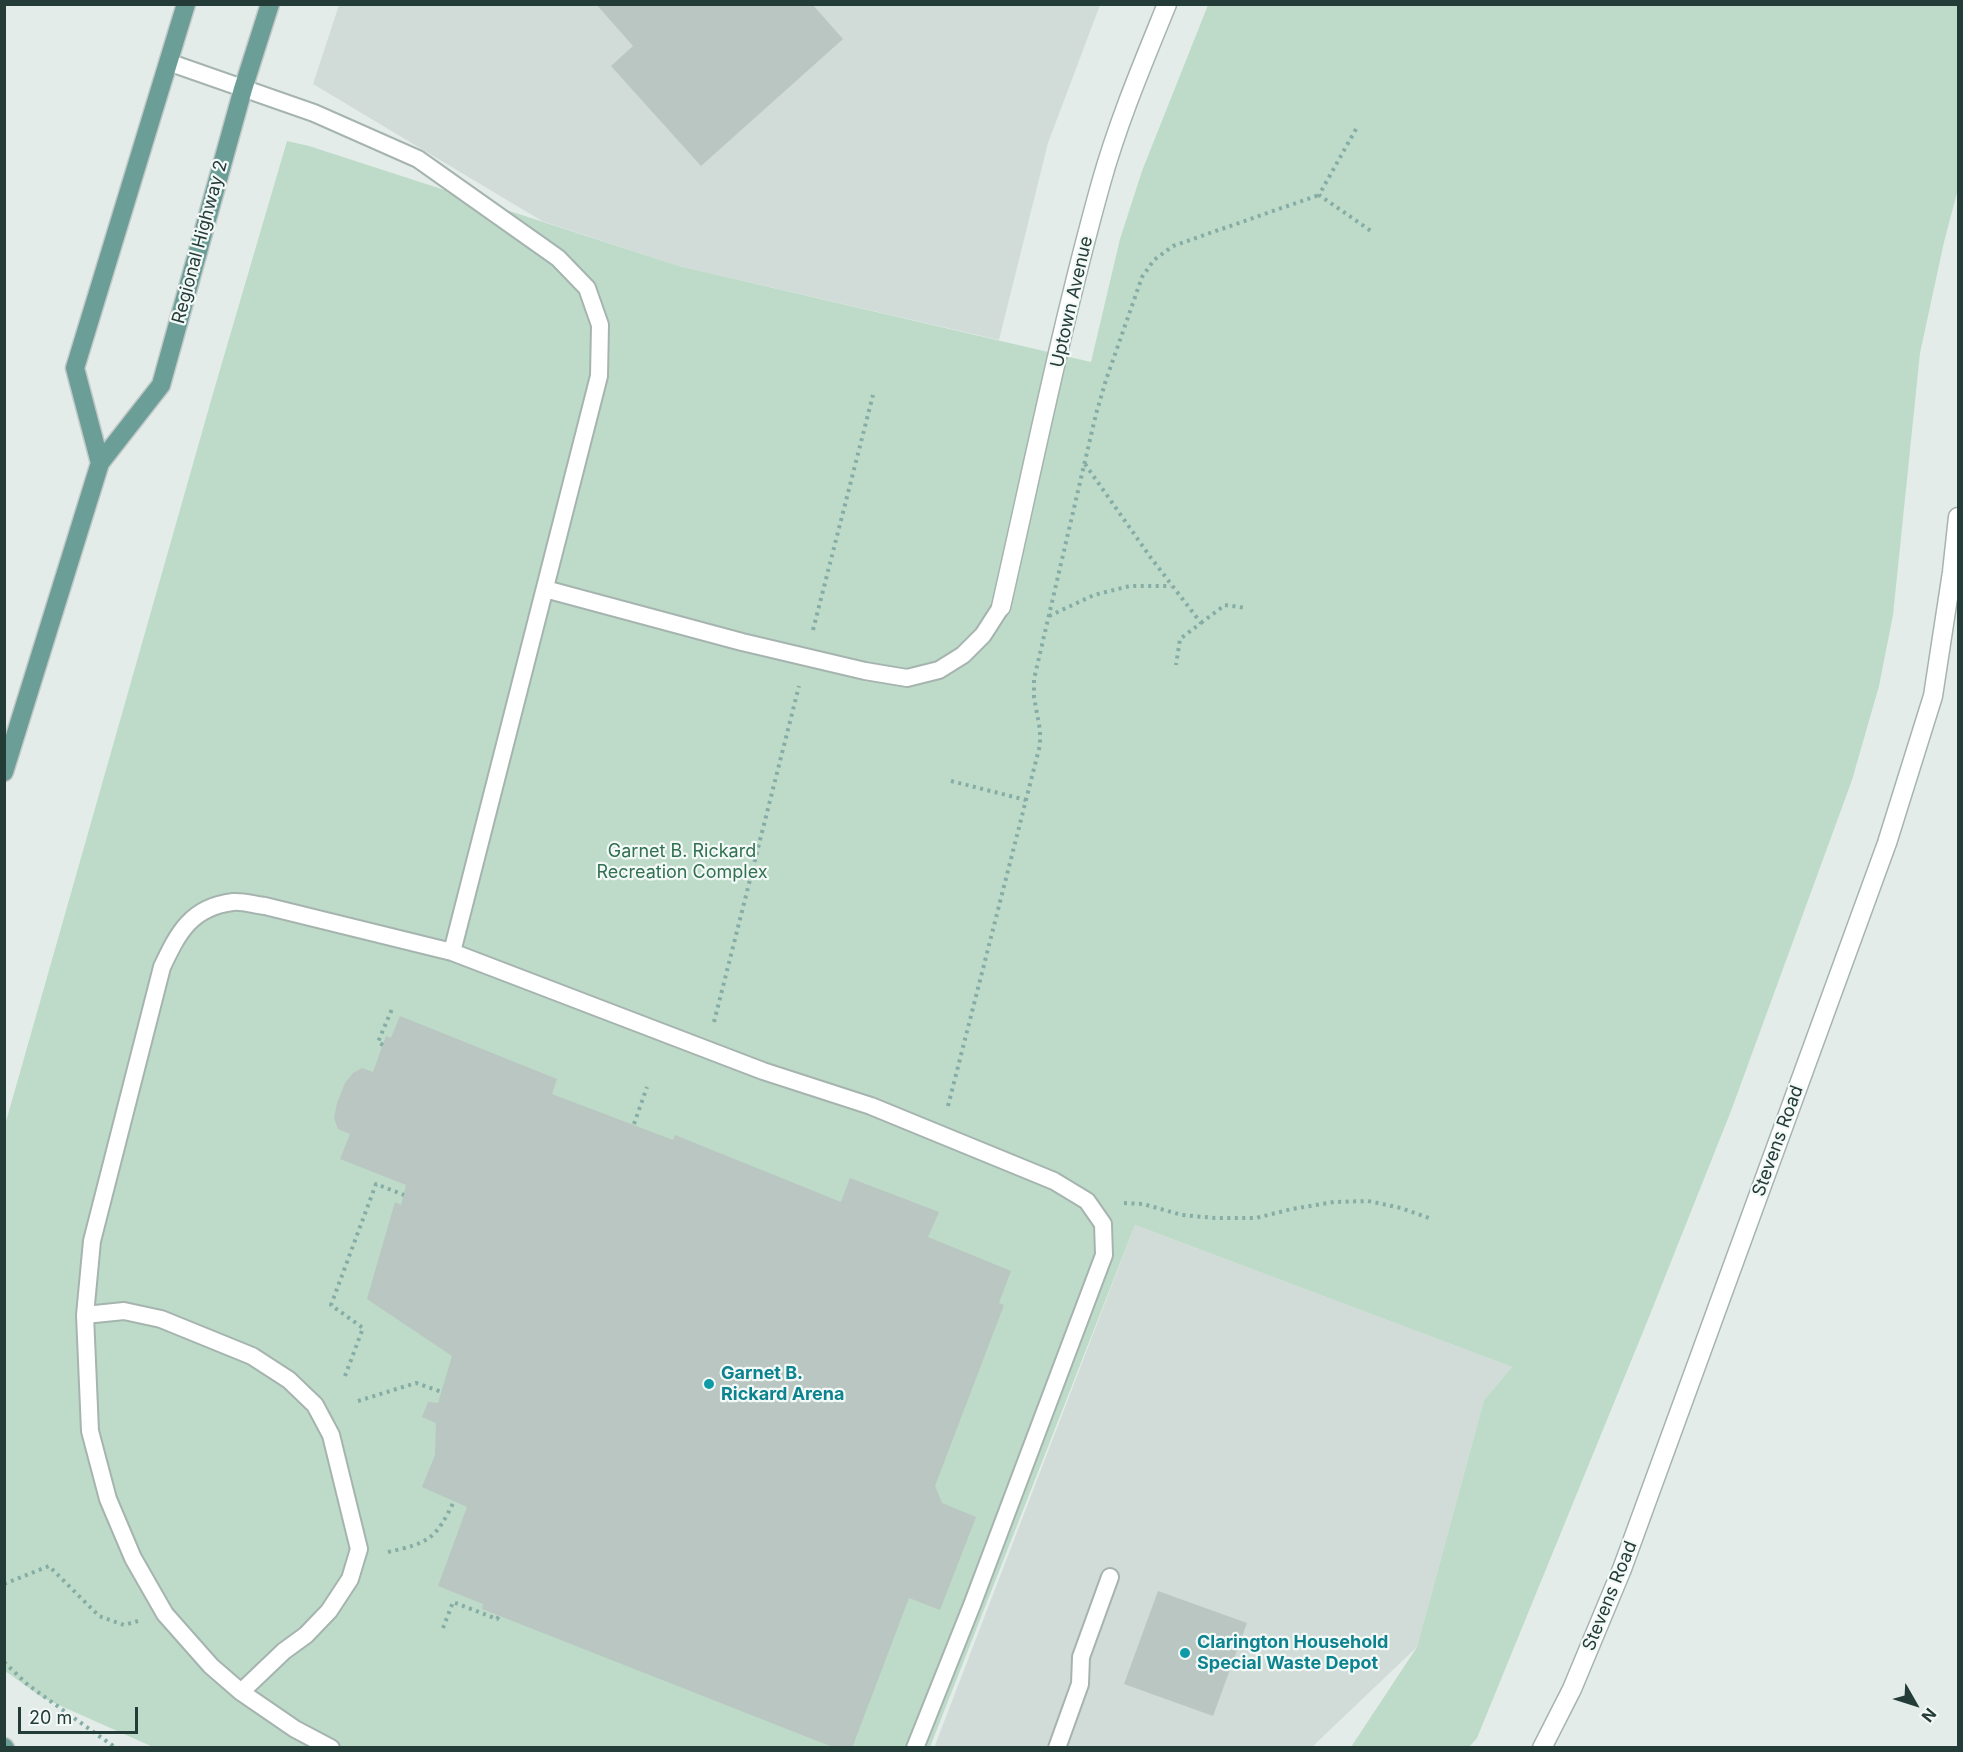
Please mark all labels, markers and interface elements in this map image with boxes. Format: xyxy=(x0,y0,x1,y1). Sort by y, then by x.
street label: Regional Highway 2 xyxy=(168,158,232,326)
street label: Uptown Avenue xyxy=(1046,234,1098,370)
park label: Garnet B. Rickard Recreation Complex xyxy=(596,841,768,884)
street label: Stevens Road xyxy=(1748,1083,1808,1199)
place label: Garnet B. Rickard Arena xyxy=(721,1363,844,1406)
marker: Garnet B. Rickard Arena xyxy=(702,1377,716,1391)
street label: Stevens Road xyxy=(1578,1538,1642,1654)
place label: Clarington Household Special Waste Depot xyxy=(1197,1632,1388,1674)
marker: Clarington Household Special Waste Depot xyxy=(1178,1646,1192,1660)
north arrow xyxy=(1885,1674,1945,1734)
scale bar xyxy=(21,1695,141,1733)
text: N xyxy=(1917,1704,1941,1726)
text: 20 m xyxy=(29,1707,72,1728)

